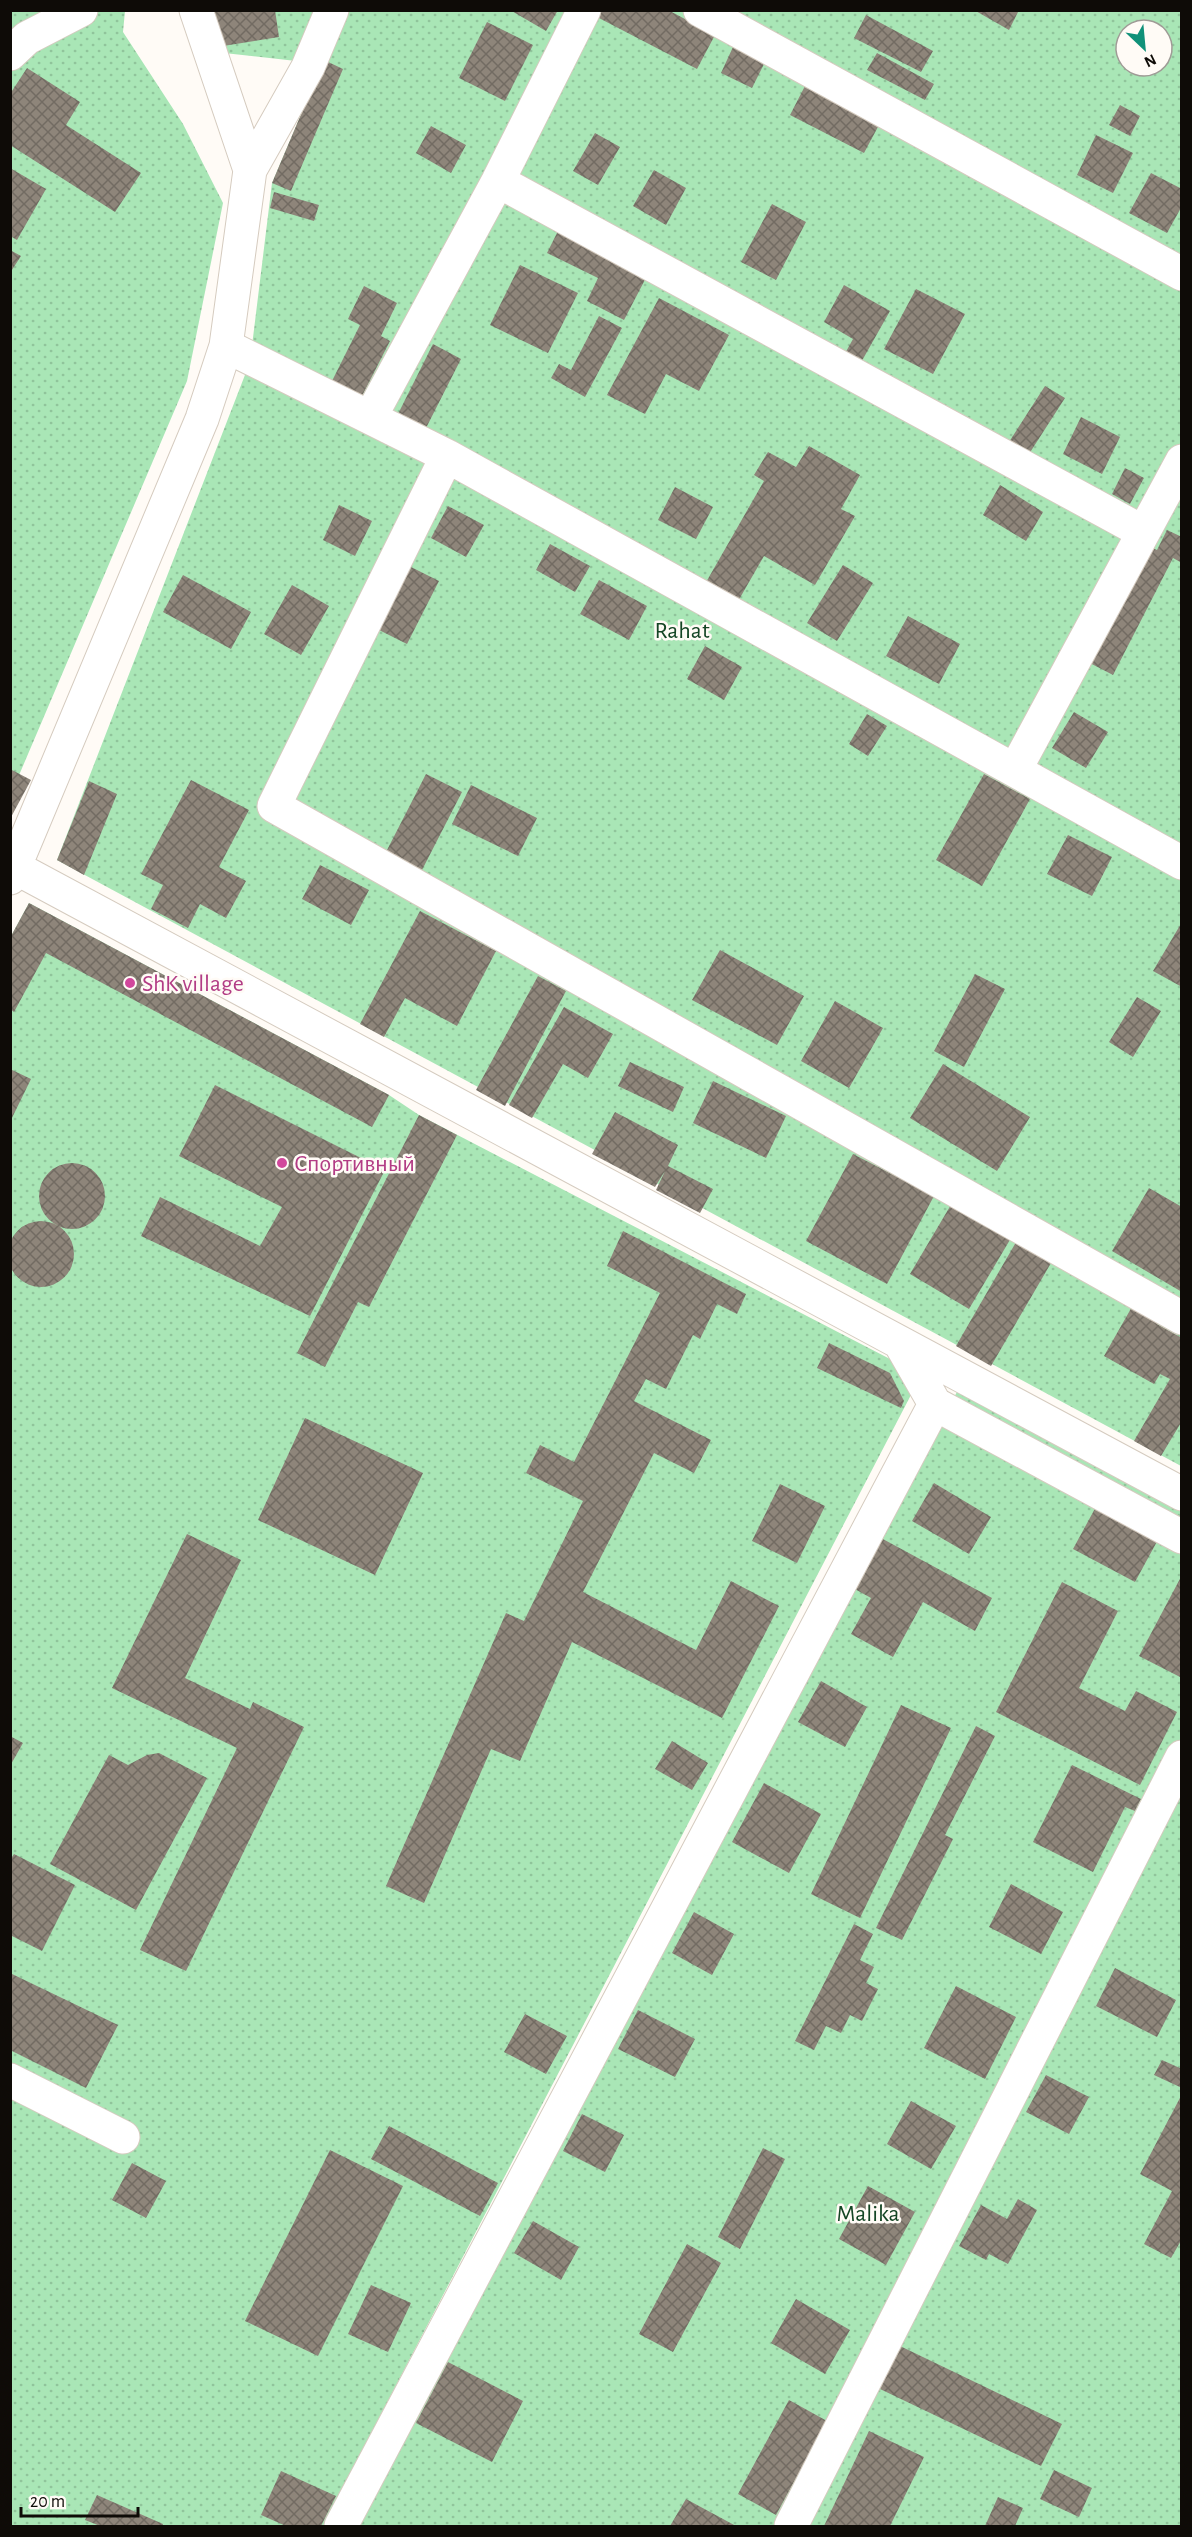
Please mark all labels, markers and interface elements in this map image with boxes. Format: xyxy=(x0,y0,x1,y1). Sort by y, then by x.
north arrow xyxy=(1114,18,1174,78)
text: N xyxy=(1142,51,1159,70)
park label: Rahat xyxy=(654,619,710,643)
place label: ShK village xyxy=(142,972,244,996)
marker: ShK village xyxy=(123,976,137,990)
place label: Спортивный xyxy=(294,1152,415,1176)
marker: Спортивный xyxy=(275,1156,289,1170)
park label: Malika xyxy=(836,2202,900,2226)
scale bar xyxy=(21,2480,138,2518)
text: 20 m xyxy=(30,2493,65,2511)

